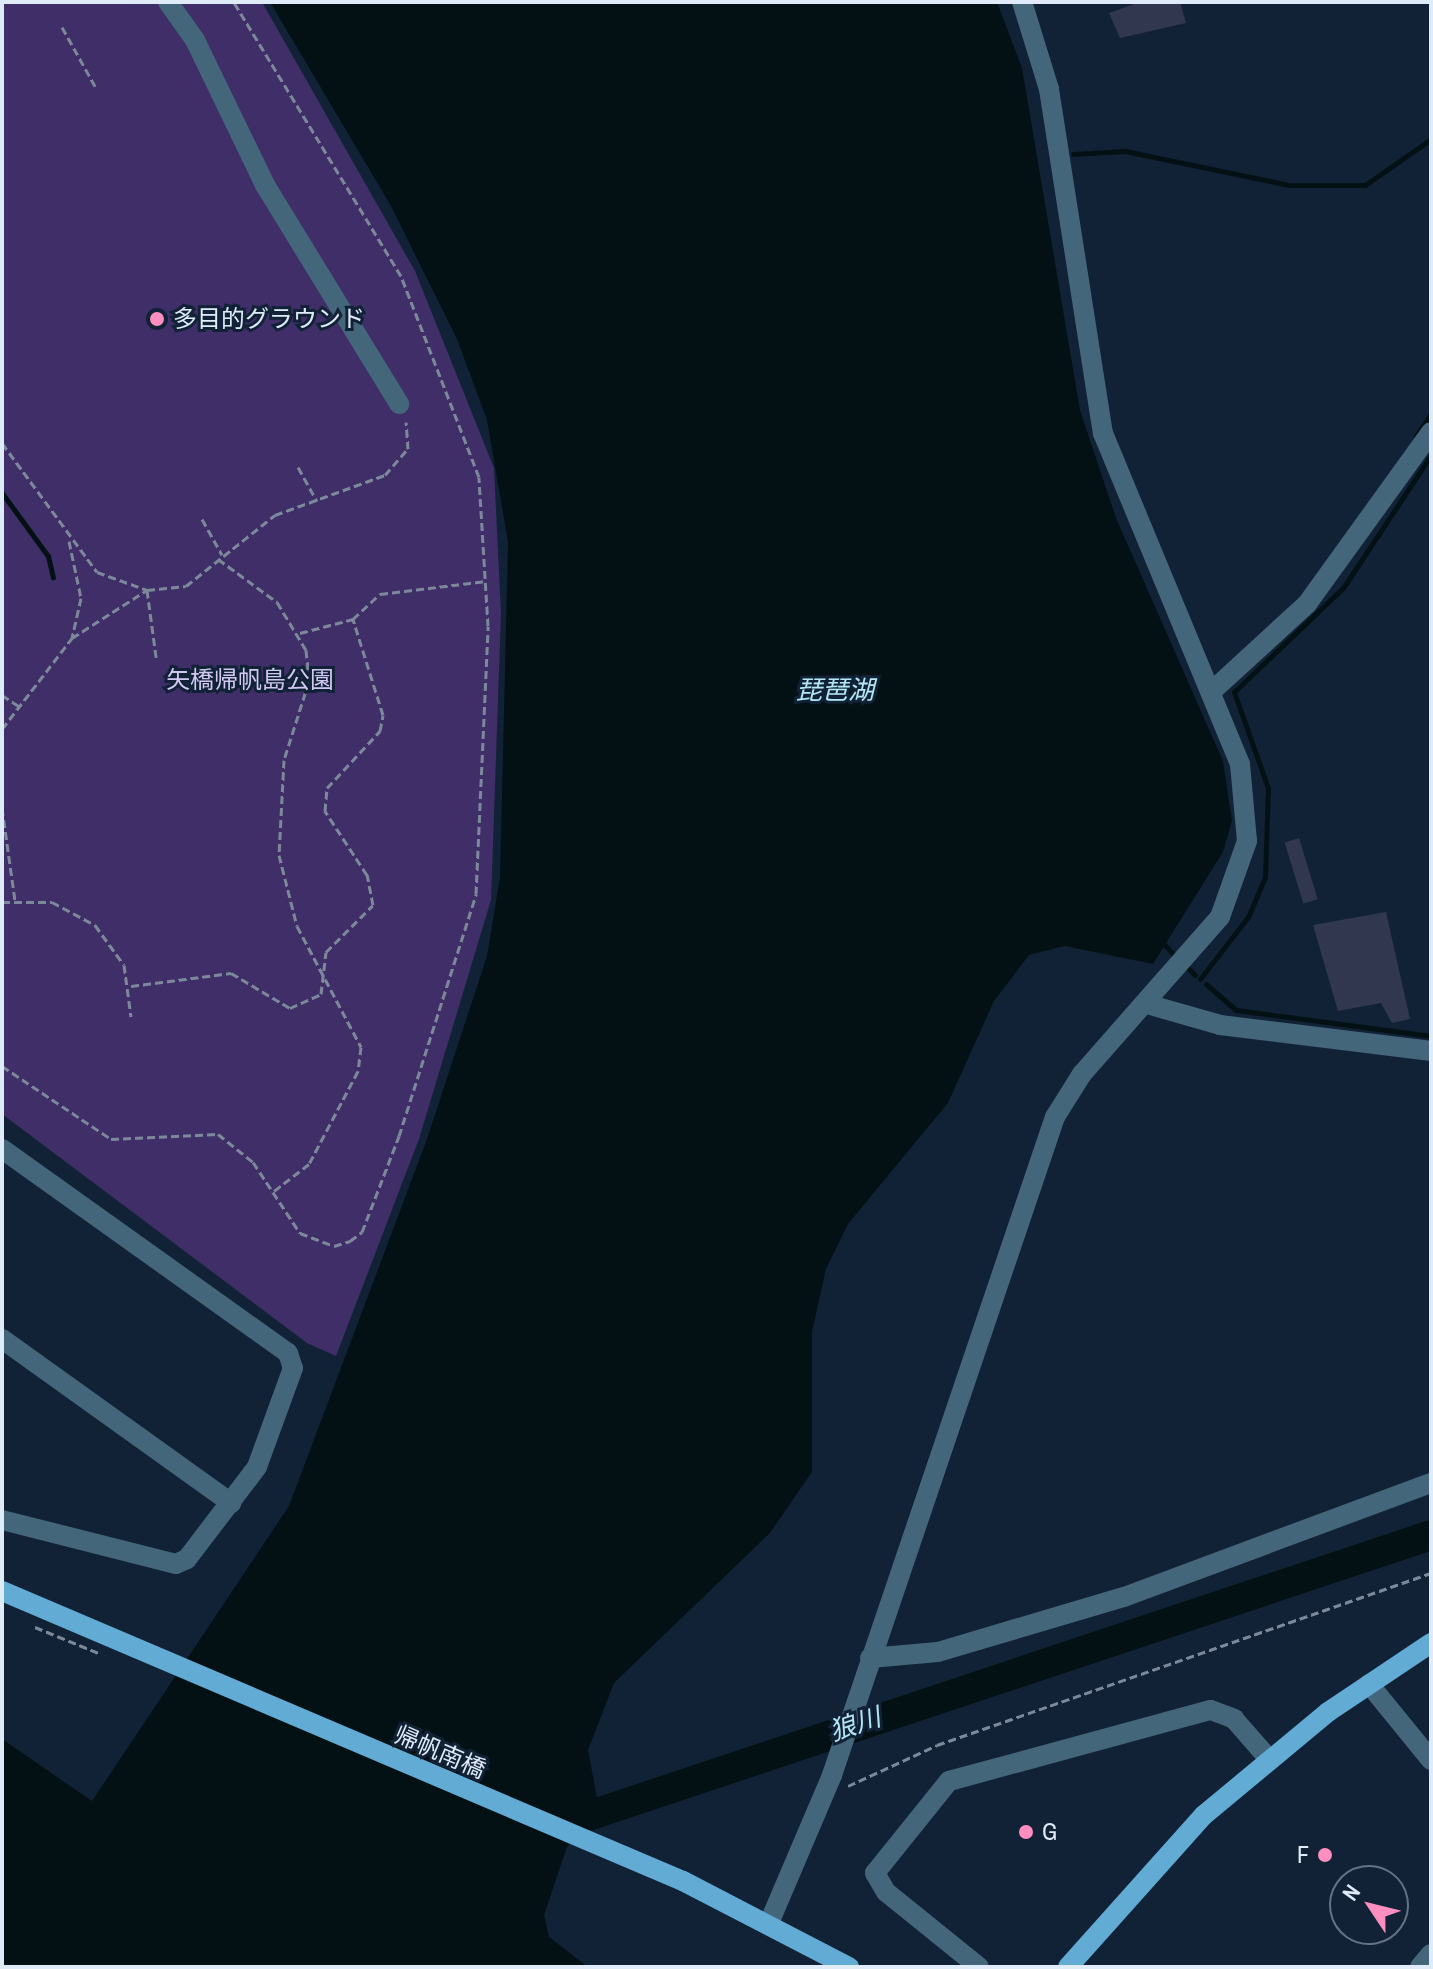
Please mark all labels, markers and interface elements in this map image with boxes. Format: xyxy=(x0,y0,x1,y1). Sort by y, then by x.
place label: 多目的グラウンド xyxy=(173,305,365,333)
marker: 多目的グラウンド xyxy=(148,310,166,328)
park label: 矢橋帰帆島公園 xyxy=(166,666,334,694)
water label: 琵琶湖 xyxy=(796,674,874,706)
water label: 狼川 xyxy=(825,1701,885,1747)
street label: 帰帆南橋 xyxy=(390,1720,490,1784)
place label: G xyxy=(1042,1818,1057,1846)
marker: G xyxy=(1017,1823,1035,1841)
place label: F xyxy=(1297,1841,1309,1869)
marker: F xyxy=(1316,1846,1334,1864)
north arrow xyxy=(1329,1865,1409,1945)
text: N xyxy=(1335,1878,1367,1906)

